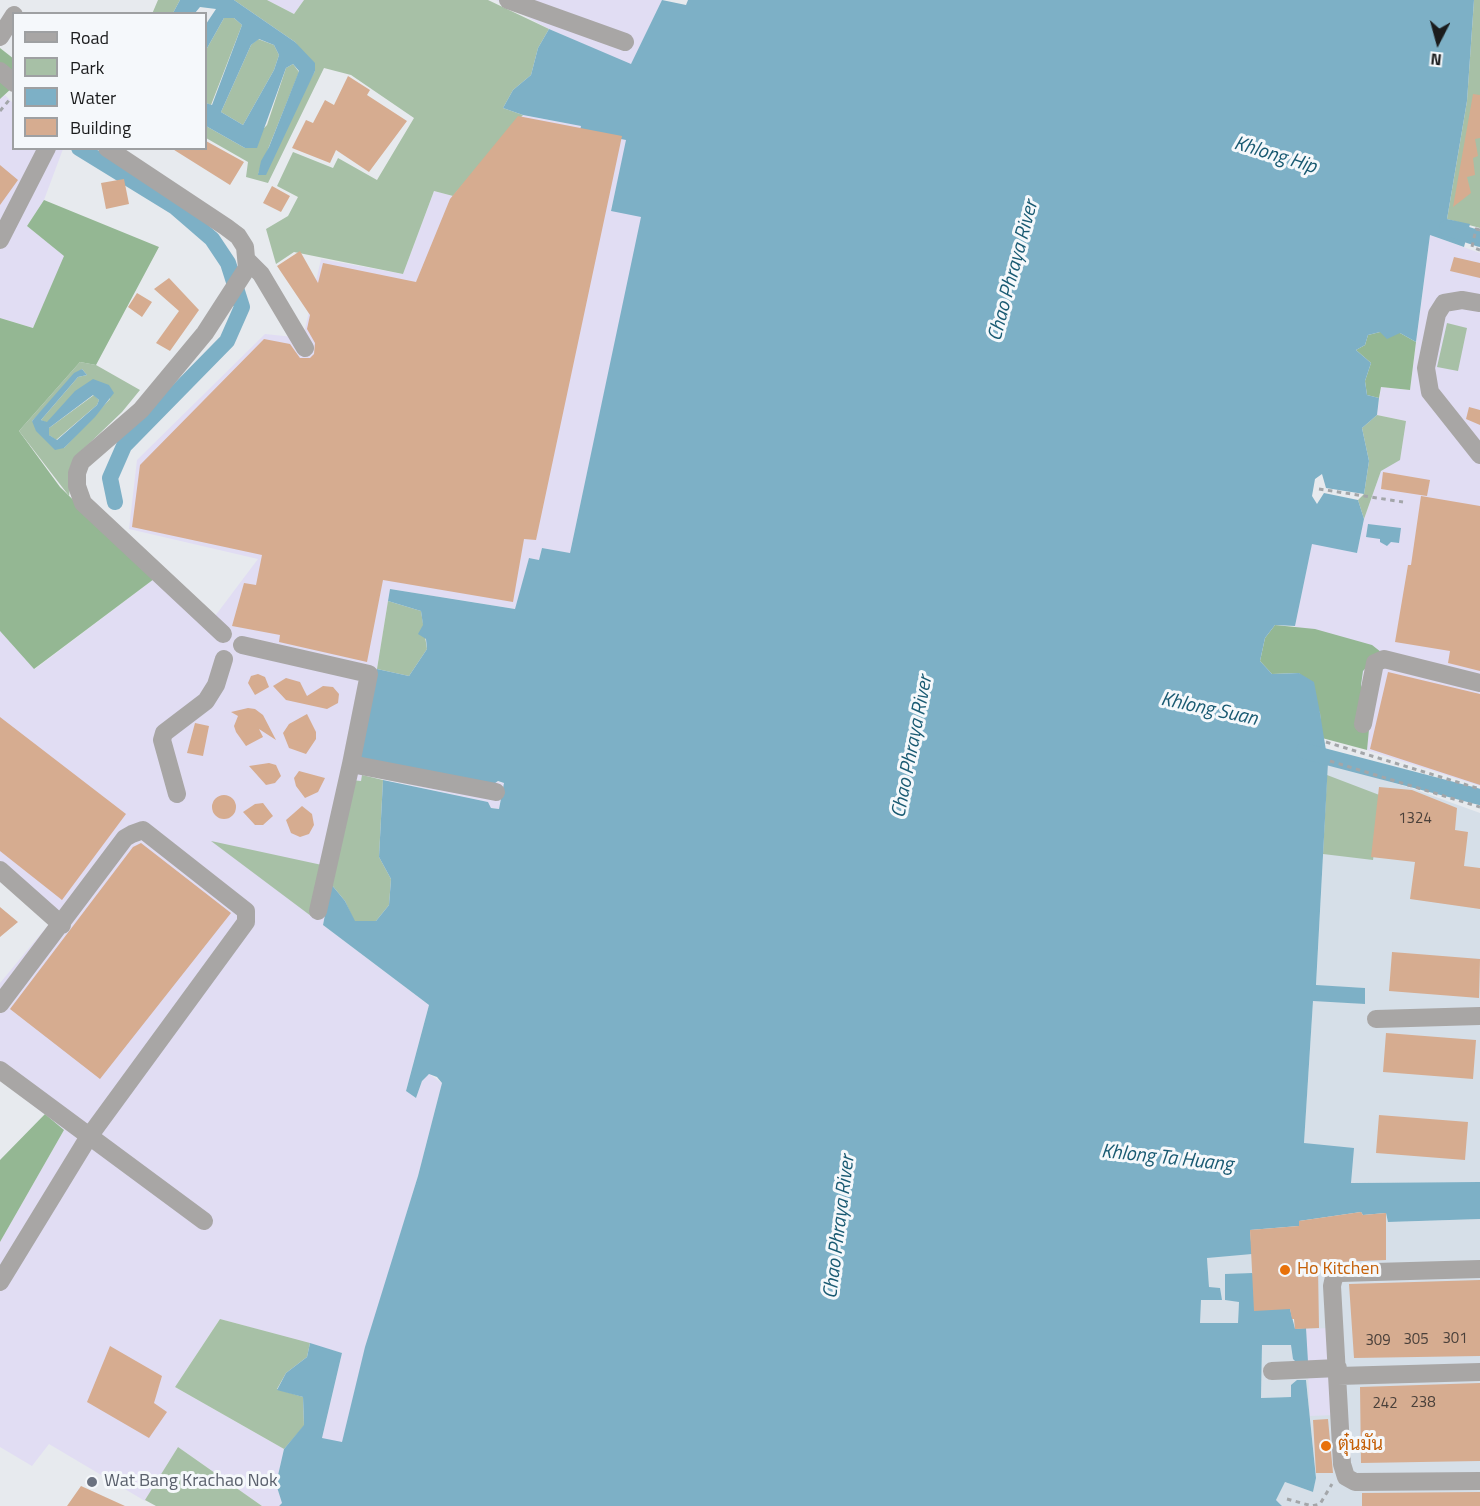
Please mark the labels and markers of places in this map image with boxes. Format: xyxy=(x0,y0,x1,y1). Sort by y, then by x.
place label: Ho Kitchen xyxy=(1297,1259,1379,1281)
marker: Ho Kitchen xyxy=(1278,1263,1292,1277)
place label: ตุ๋นมัน xyxy=(1338,1435,1383,1457)
marker: ตุ๋นมัน xyxy=(1319,1439,1333,1453)
place label: Wat Bang Krachao Nok xyxy=(104,1471,278,1493)
marker: Wat Bang Krachao Nok xyxy=(85,1475,99,1489)

